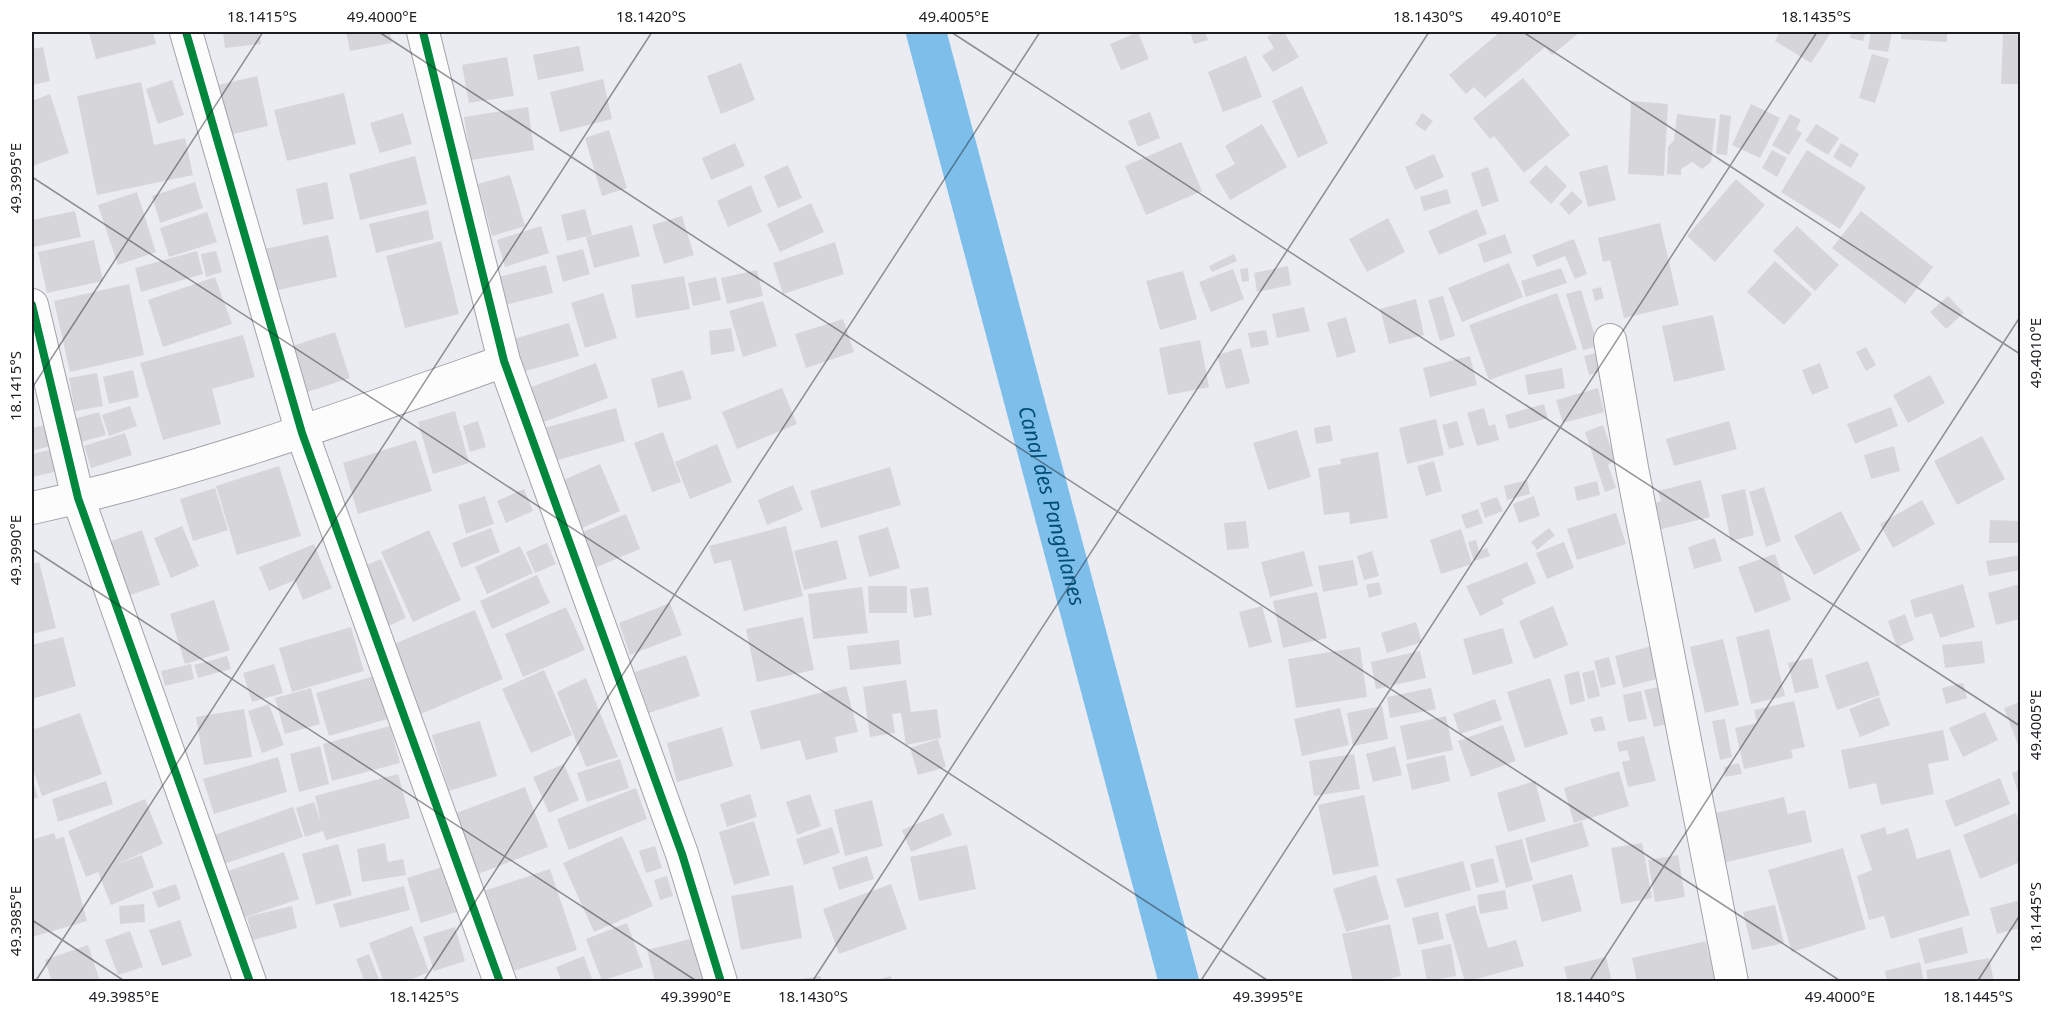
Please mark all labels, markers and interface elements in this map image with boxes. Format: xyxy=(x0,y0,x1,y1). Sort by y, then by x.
text: 18.1415°S xyxy=(227,6,297,26)
text: 49.4000°E xyxy=(347,6,417,26)
text: 18.1420°S xyxy=(616,6,686,26)
text: 49.4005°E xyxy=(919,6,989,26)
text: 18.1430°S xyxy=(1393,6,1463,26)
text: 49.4010°E xyxy=(1491,6,1561,26)
text: 18.1435°S xyxy=(1781,6,1851,26)
text: 49.3995°E xyxy=(5,143,25,213)
text: 49.4010°E xyxy=(2025,318,2045,388)
text: 18.1415°S xyxy=(5,351,25,421)
water label: Canal des Pangalanes xyxy=(1012,403,1092,608)
text: 49.3990°E xyxy=(5,515,25,585)
text: 49.4005°E xyxy=(2025,690,2045,760)
text: 18.1445°S xyxy=(2025,882,2045,952)
text: 49.3985°E xyxy=(5,886,25,956)
text: 49.3985°E xyxy=(89,986,159,1006)
text: 18.1425°S xyxy=(389,986,459,1006)
text: 49.3990°E xyxy=(661,986,731,1006)
text: 18.1430°S xyxy=(778,986,848,1006)
text: 49.3995°E xyxy=(1233,986,1303,1006)
text: 18.1440°S xyxy=(1555,986,1625,1006)
text: 49.4000°E xyxy=(1805,986,1875,1006)
text: 18.1445°S xyxy=(1943,986,2013,1006)

